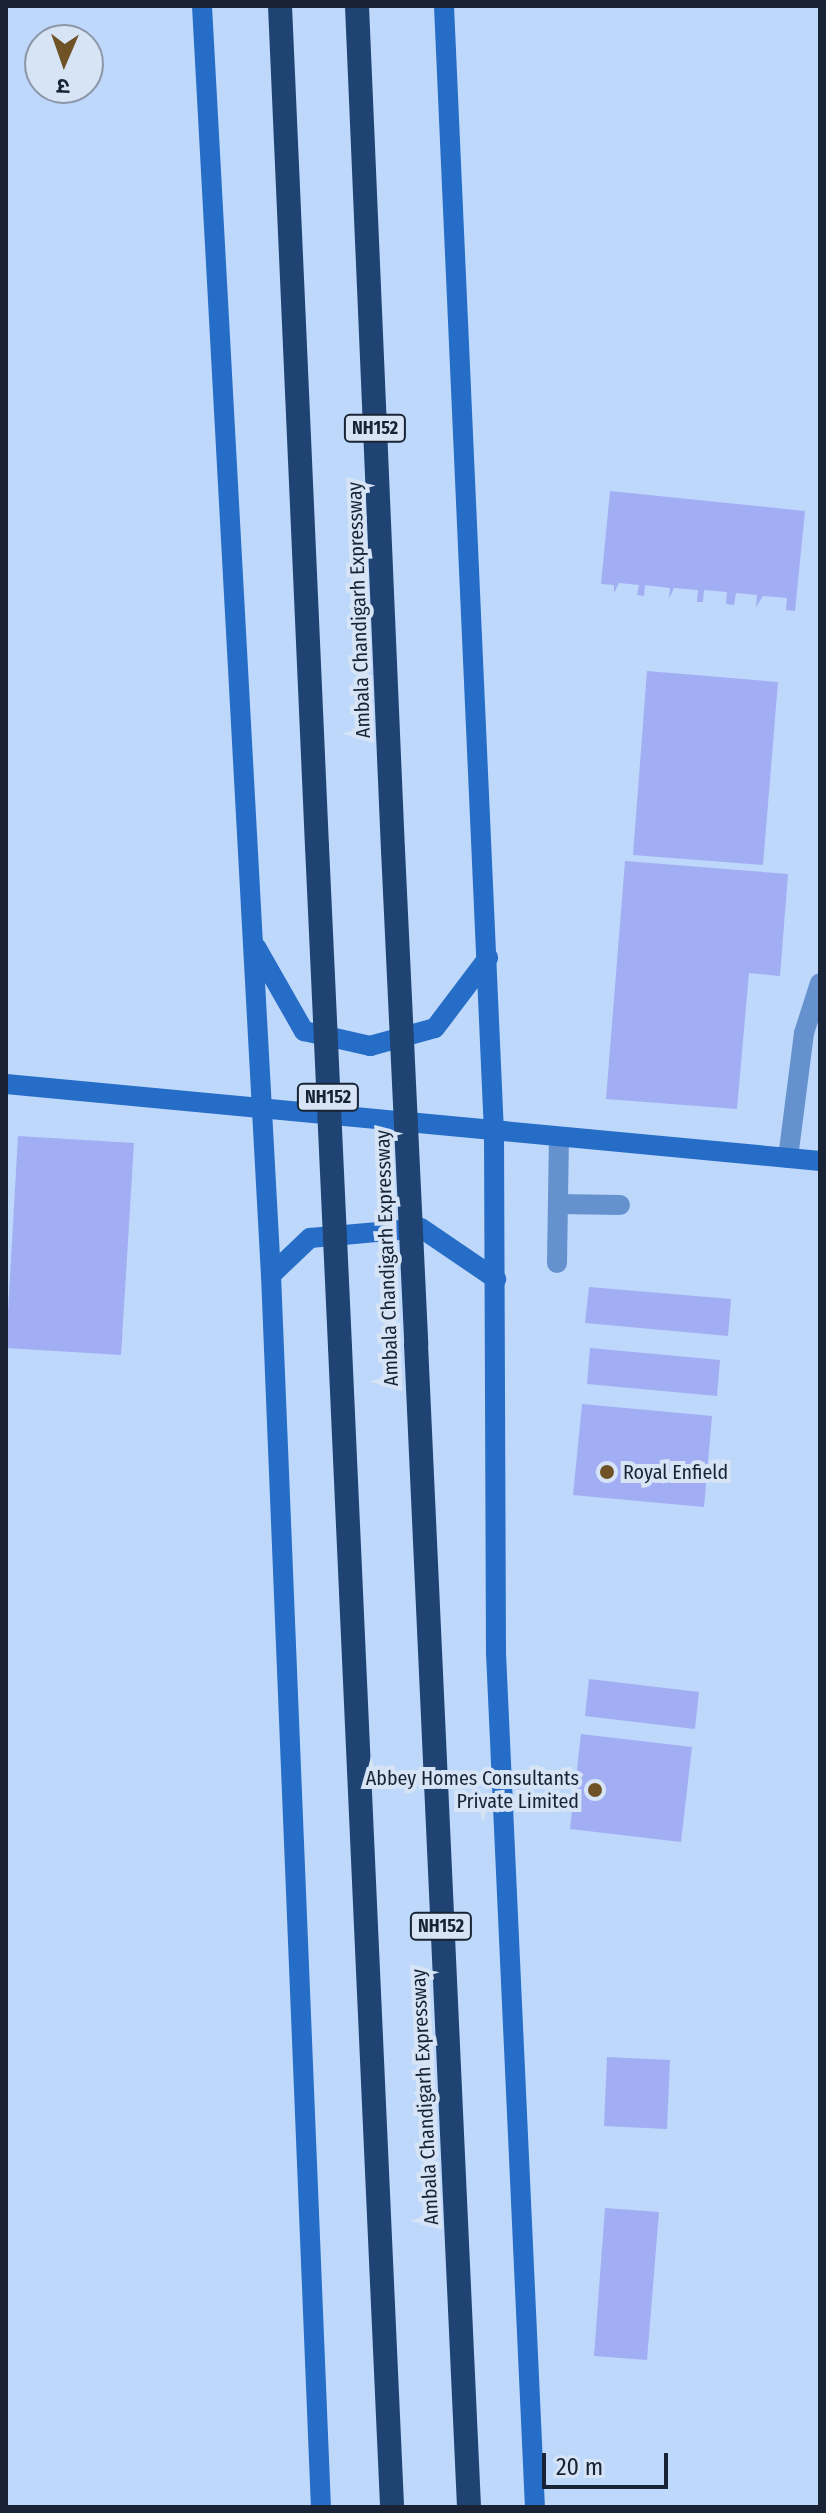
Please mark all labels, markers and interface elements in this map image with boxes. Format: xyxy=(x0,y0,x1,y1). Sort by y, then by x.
north arrow xyxy=(24,24,104,104)
text: उ xyxy=(56,73,70,100)
road number: NH152 xyxy=(343,414,407,442)
street label: Ambala Chandigarh Expressway xyxy=(343,481,375,739)
road number: NH152 xyxy=(296,1083,360,1111)
street label: Ambala Chandigarh Expressway xyxy=(371,1129,403,1387)
place label: Royal Enfield xyxy=(623,1460,728,1484)
marker: Royal Enfield xyxy=(598,1463,616,1481)
place label: Abbey Homes Consultants Private Limited xyxy=(366,1766,579,1813)
marker: Abbey Homes Consultants Private Limited xyxy=(586,1781,604,1799)
road number: NH152 xyxy=(409,1912,473,1940)
street label: Ambala Chandigarh Expressway xyxy=(406,1968,444,2226)
scale bar xyxy=(546,2437,672,2487)
text: 20 m xyxy=(556,2453,603,2481)

